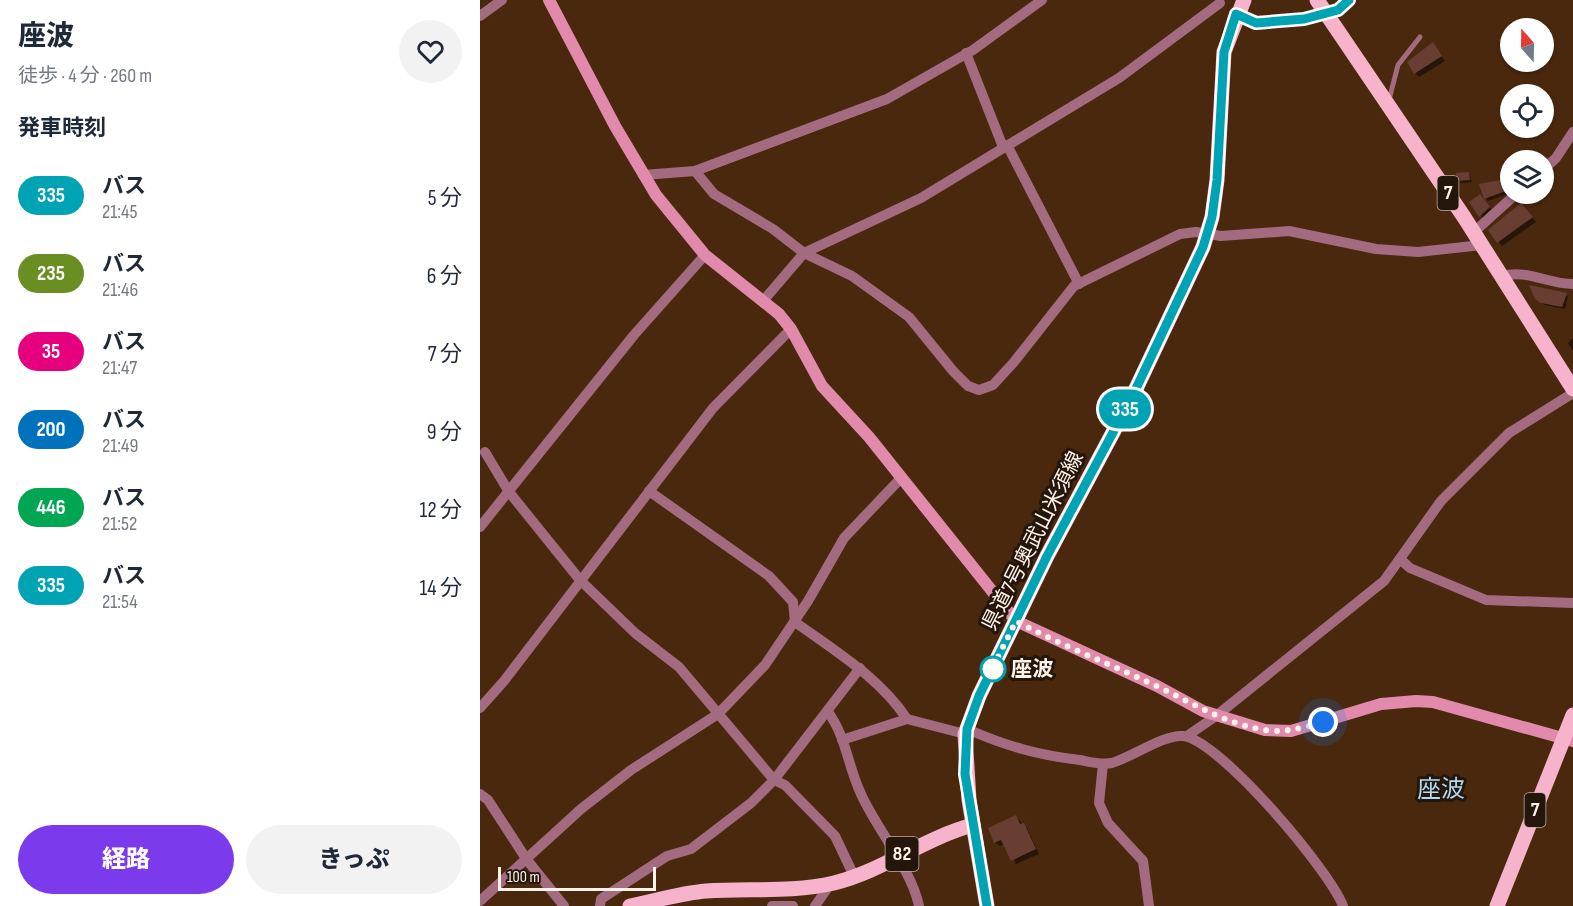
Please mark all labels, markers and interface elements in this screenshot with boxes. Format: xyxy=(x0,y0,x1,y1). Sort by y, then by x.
north arrow xyxy=(1500,18,1554,72)
map controls xyxy=(1500,18,1554,204)
text: 座波 xyxy=(18,20,74,53)
button: heart xyxy=(399,20,462,83)
text: 徒歩 · 4 分 · 260 m xyxy=(18,64,152,88)
button: locate xyxy=(1500,84,1554,138)
text: 発車時刻 xyxy=(18,115,106,142)
button: layers xyxy=(1500,150,1554,204)
text: バス xyxy=(102,173,146,200)
road number: 7 xyxy=(1438,176,1458,210)
text: 335 xyxy=(37,183,65,208)
text: 5 分 xyxy=(428,185,462,212)
text: 21:45 xyxy=(102,200,138,224)
text: バス xyxy=(102,251,146,278)
text: 235 xyxy=(37,261,65,286)
text: 6 分 xyxy=(427,263,462,290)
text: 21:46 xyxy=(102,278,138,302)
text: バス xyxy=(102,329,146,356)
text: 35 xyxy=(42,339,60,364)
text: 7 分 xyxy=(428,341,462,368)
text: 21:47 xyxy=(102,356,137,380)
line badge: 335 xyxy=(1090,390,1160,428)
text: 335 xyxy=(1111,397,1139,422)
text: バス xyxy=(102,407,146,434)
text: 200 xyxy=(36,417,66,442)
text: 9 分 xyxy=(427,419,462,446)
text: 21:49 xyxy=(102,434,138,458)
street label: 県道7号奥武山米須線 xyxy=(977,447,1089,635)
text: バス xyxy=(102,485,146,512)
text: 446 xyxy=(36,495,66,520)
text: 12 分 xyxy=(419,497,462,524)
text: 21:52 xyxy=(102,512,137,536)
text: バス xyxy=(102,563,146,590)
text: 335 xyxy=(37,573,65,598)
text: 14 分 xyxy=(420,575,462,602)
text: 21:54 xyxy=(102,590,138,614)
marker: 座波 xyxy=(980,656,1006,682)
place label: 座波 xyxy=(1011,657,1053,682)
your location xyxy=(1308,707,1338,737)
district label: 座波 xyxy=(1417,775,1465,804)
road number: 7 xyxy=(1524,793,1546,827)
button: 経路 xyxy=(18,825,234,894)
button: きっぷ xyxy=(246,825,462,894)
road number: 82 xyxy=(886,837,918,871)
scale bar xyxy=(498,864,656,892)
text: 100 m xyxy=(507,868,540,887)

